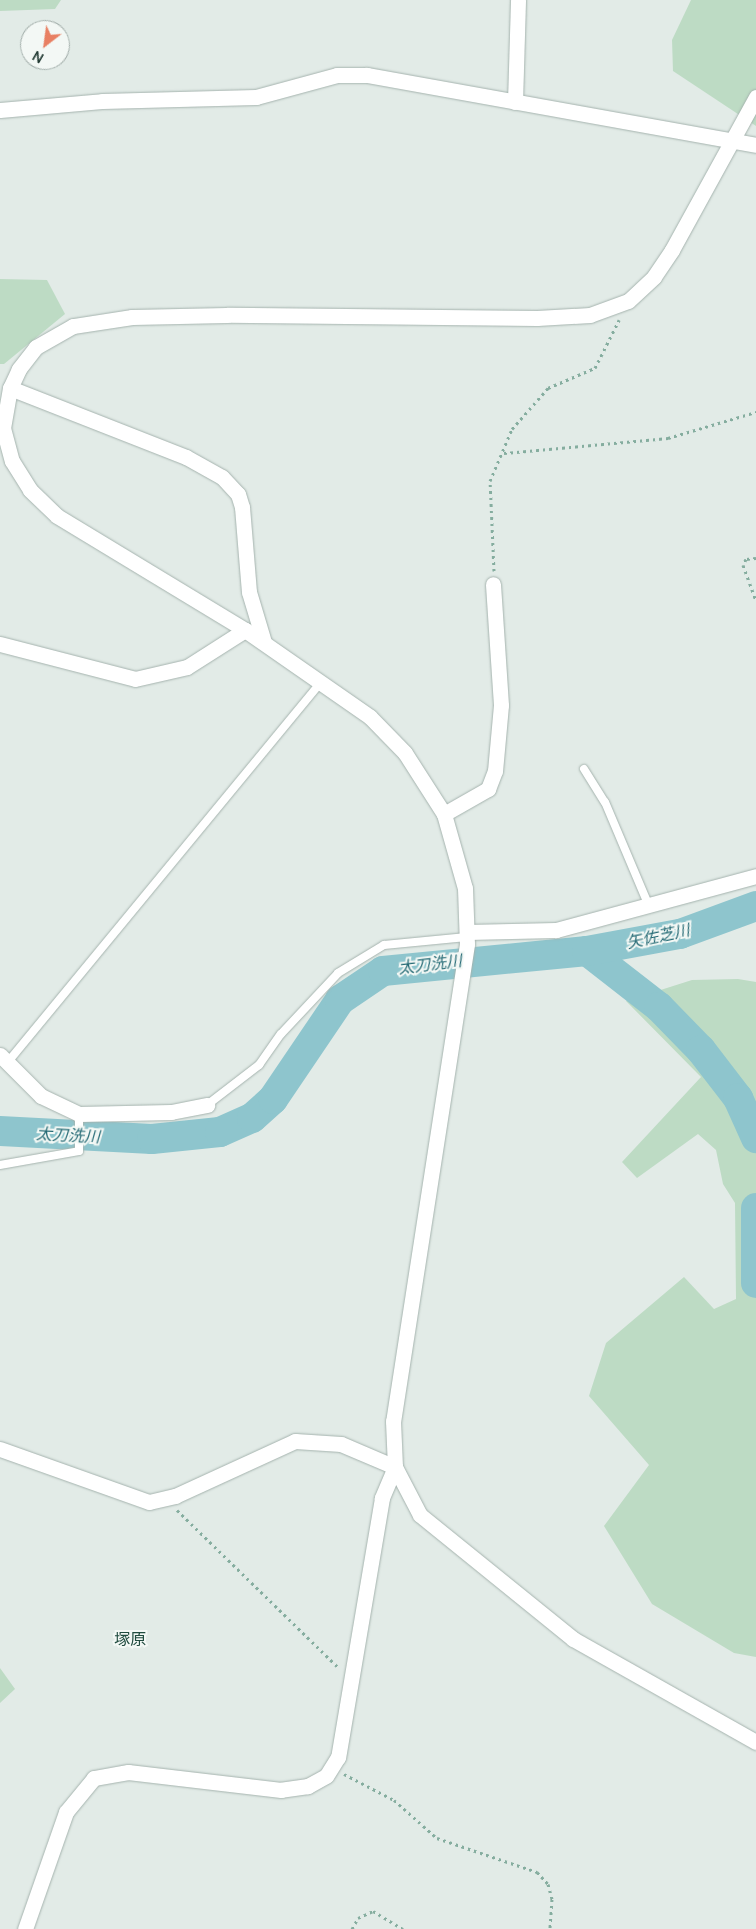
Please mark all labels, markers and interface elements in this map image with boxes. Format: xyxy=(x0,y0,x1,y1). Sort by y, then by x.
north arrow xyxy=(20,20,70,70)
text: N xyxy=(29,47,47,68)
water label: 矢佐芝川 xyxy=(625,920,691,952)
water label: 太刀洗川 xyxy=(397,951,463,977)
water label: 太刀洗川 xyxy=(36,1124,100,1146)
district label: 塚原 xyxy=(114,1629,146,1649)

